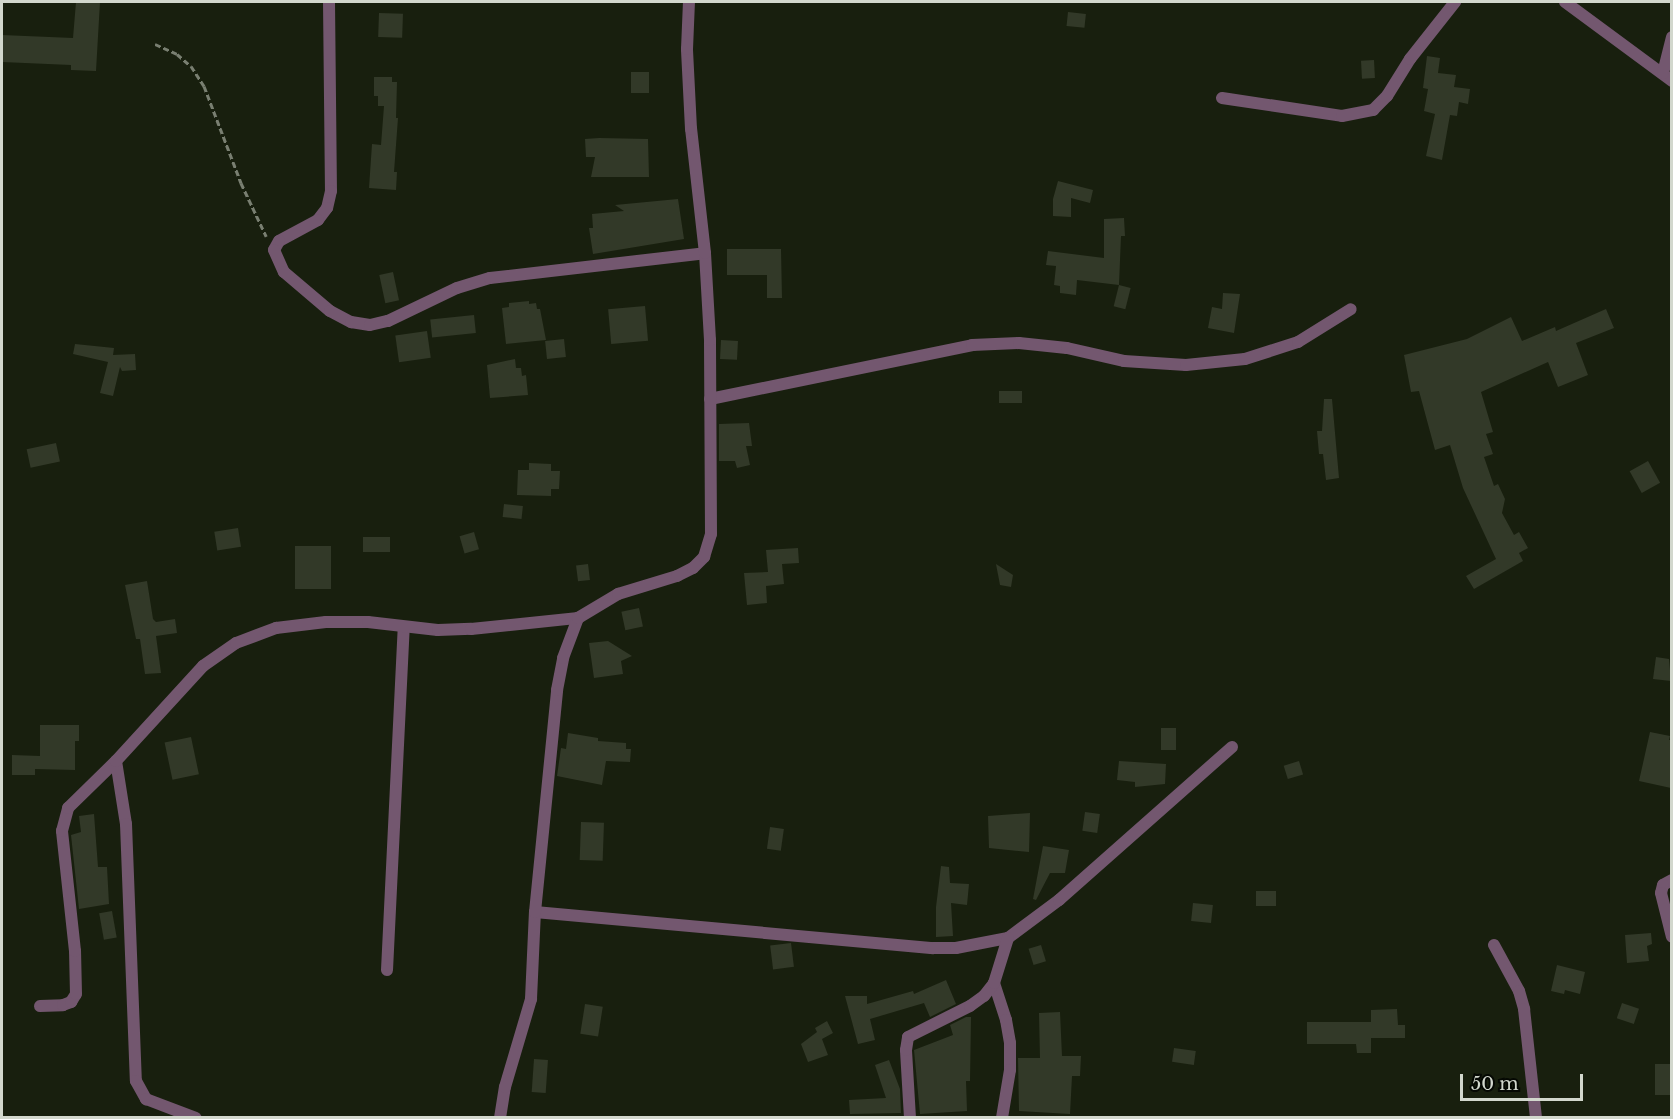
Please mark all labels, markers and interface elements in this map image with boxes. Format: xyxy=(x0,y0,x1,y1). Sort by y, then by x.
scale bar xyxy=(1463,1062,1586,1100)
text: 50 m xyxy=(1471,1073,1519,1095)

